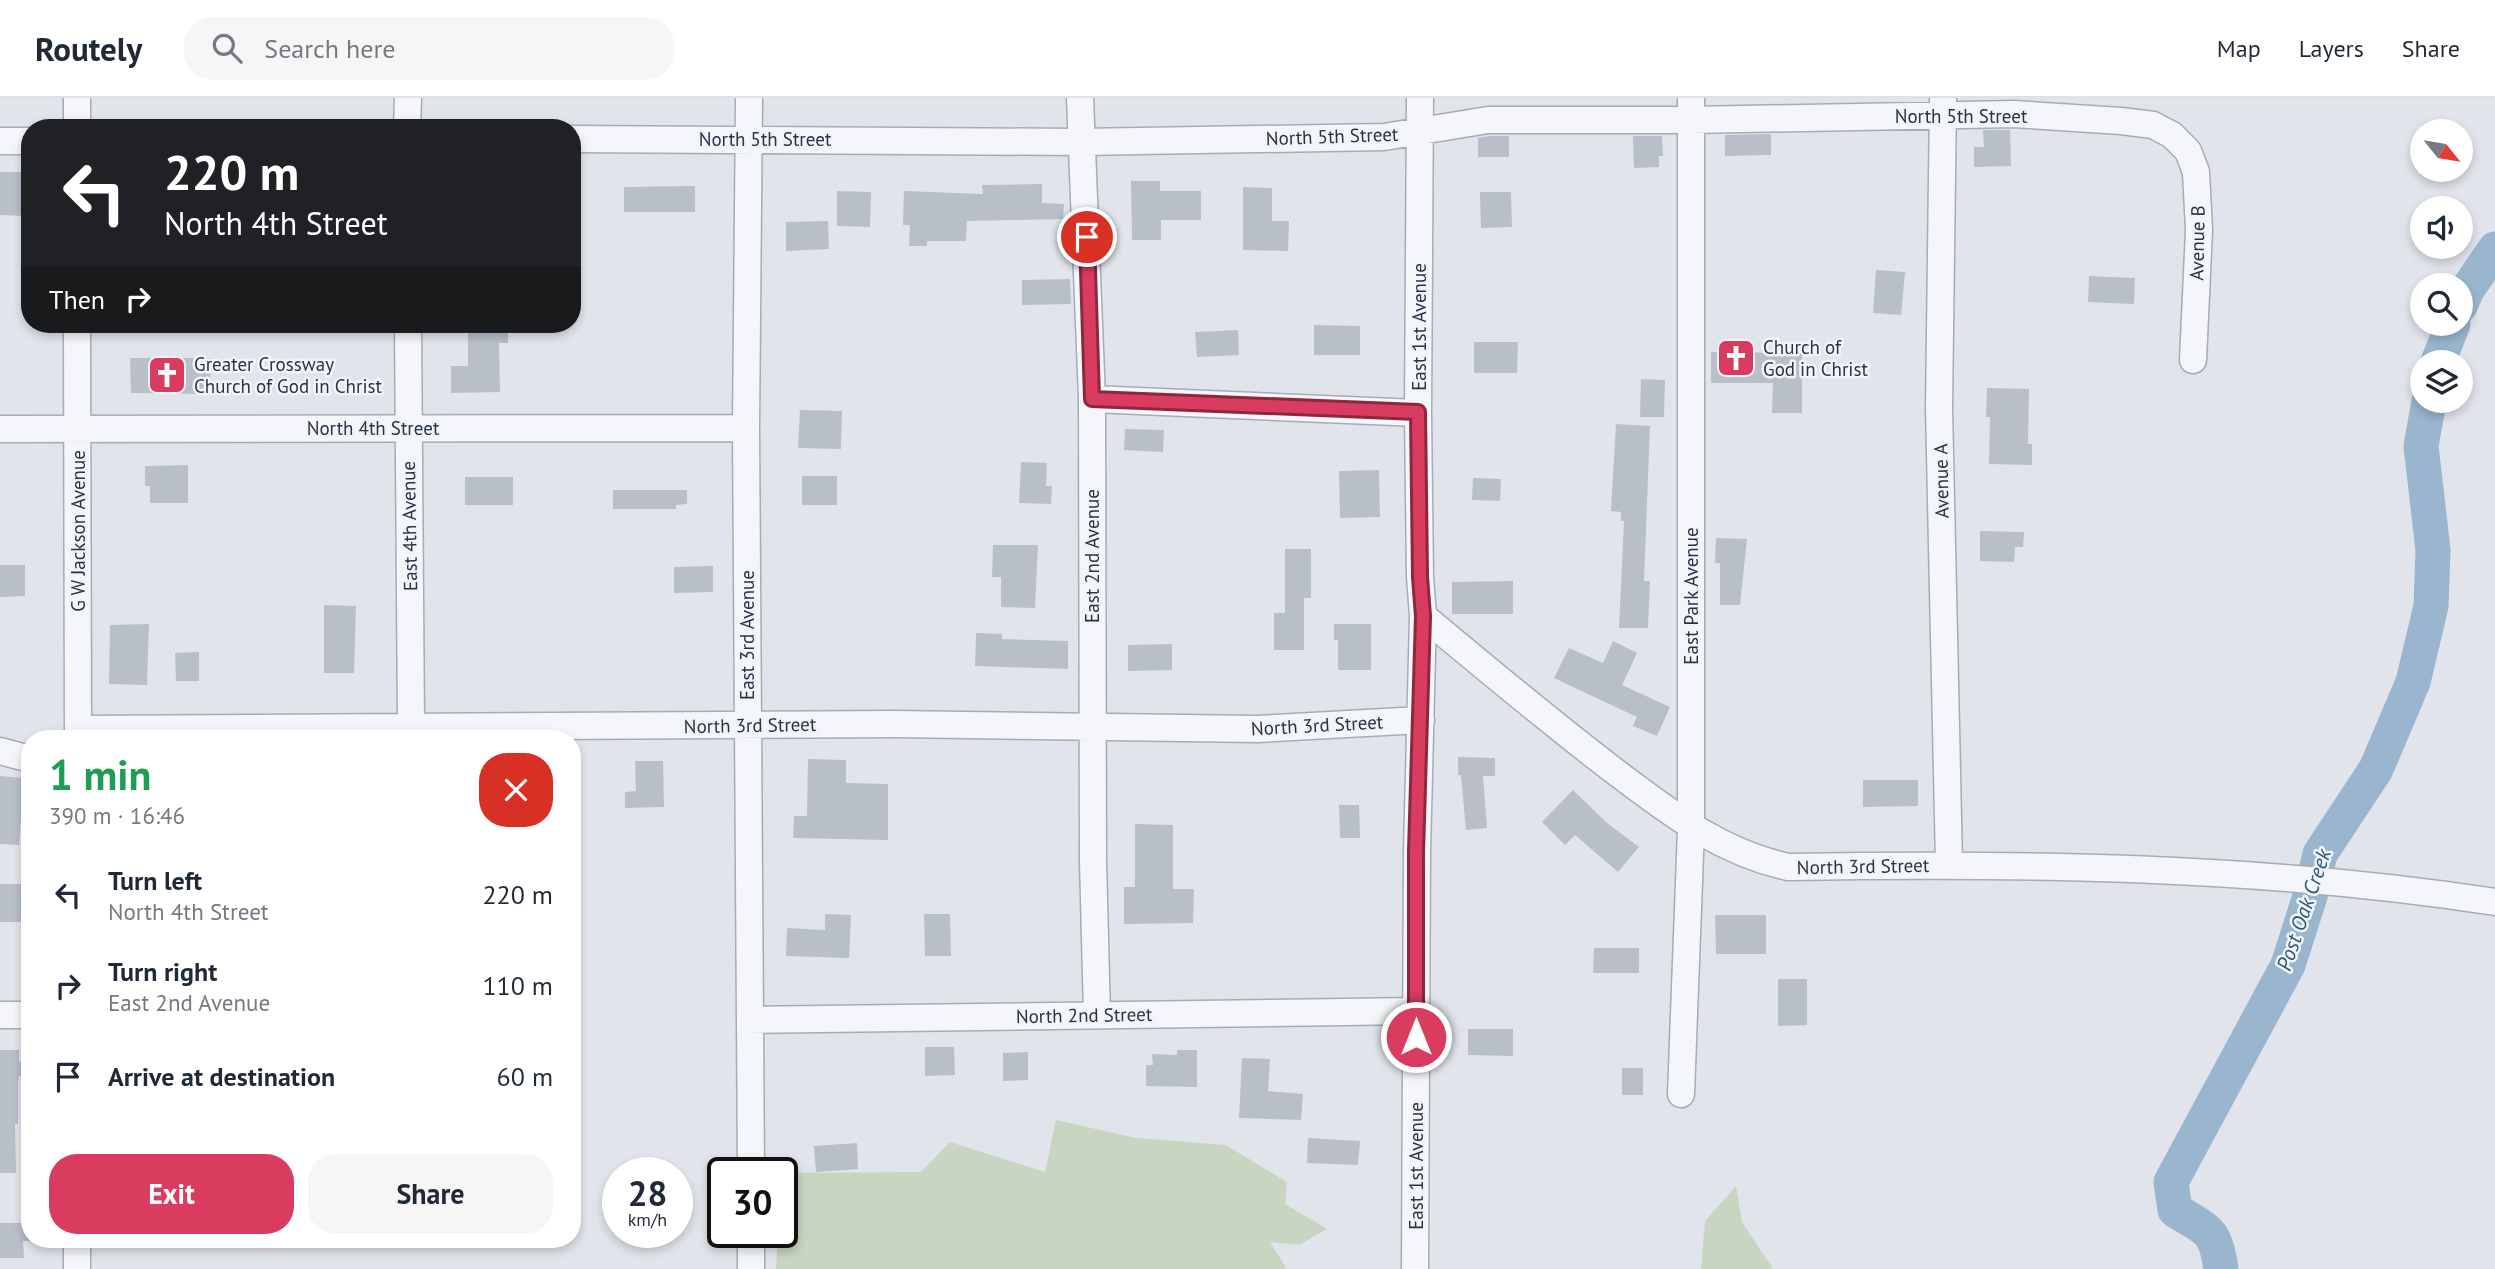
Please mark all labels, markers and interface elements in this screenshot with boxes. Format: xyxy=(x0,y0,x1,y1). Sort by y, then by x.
search box xyxy=(184,17,674,80)
text: Routely xyxy=(35,27,142,70)
icon: search xyxy=(208,29,246,67)
text: Search here xyxy=(264,32,395,65)
text: Map xyxy=(2217,33,2261,64)
text: Layers xyxy=(2299,33,2364,64)
text: Share xyxy=(2402,33,2460,64)
street label: North 5th Street xyxy=(1895,104,2028,128)
north arrow xyxy=(2410,119,2473,182)
map controls xyxy=(2410,119,2473,413)
street label: North 5th Street xyxy=(1265,122,1399,150)
street label: North 5th Street xyxy=(699,127,832,151)
text: 220 m xyxy=(164,140,299,204)
icon: left xyxy=(49,147,140,238)
button: sound xyxy=(2410,196,2473,259)
text: North 4th Street xyxy=(164,202,388,244)
street label: Avenue B xyxy=(2184,205,2210,281)
pin xyxy=(1057,207,1117,267)
icon: arrive xyxy=(1068,218,1106,256)
street label: East 1st Avenue xyxy=(1407,263,1431,391)
button: search xyxy=(2410,273,2473,336)
icon: right xyxy=(119,280,157,318)
text: Then xyxy=(49,283,105,316)
place label: Church of God in Christ xyxy=(1763,335,1868,381)
church icon: Church of God in Christ xyxy=(1715,337,1757,379)
button: layers xyxy=(2410,350,2473,413)
place label: Greater Crossway Church of God in Christ xyxy=(194,352,383,398)
church icon: Greater Crossway Church of God in Christ xyxy=(146,354,188,396)
street label: North 4th Street xyxy=(307,416,440,440)
street label: Avenue A xyxy=(1928,443,1954,519)
street label: G W Jackson Avenue xyxy=(66,450,90,612)
street label: East 4th Avenue xyxy=(396,461,422,591)
street label: East 2nd Avenue xyxy=(1080,489,1104,623)
street label: East Park Avenue xyxy=(1679,527,1703,665)
street label: East 3rd Avenue xyxy=(735,570,759,700)
street label: North 3rd Street xyxy=(1250,710,1384,740)
street label: North 3rd Street xyxy=(684,712,817,738)
text: 1 min xyxy=(49,747,151,802)
button: close xyxy=(479,753,553,827)
text: 390 m · 16:46 xyxy=(49,801,185,830)
water label: Post Oak Creek xyxy=(2270,844,2337,974)
street label: North 3rd Street xyxy=(1797,853,1930,879)
text: Turn left xyxy=(108,864,202,897)
icon: left xyxy=(49,876,87,914)
text: 220 m xyxy=(482,878,553,911)
text: North 4th Street xyxy=(108,897,269,926)
text: Turn right xyxy=(108,955,217,988)
icon: right xyxy=(49,967,87,1005)
text: 110 m xyxy=(482,969,553,1002)
text: East 2nd Avenue xyxy=(108,988,270,1017)
position arrow xyxy=(1379,1000,1453,1074)
street label: North 2nd Street xyxy=(1016,1002,1153,1028)
icon: arrive xyxy=(49,1058,87,1096)
text: Arrive at destination xyxy=(108,1060,335,1093)
text: 60 m xyxy=(497,1060,553,1093)
street label: East 1st Avenue xyxy=(1404,1102,1428,1230)
button: Exit xyxy=(49,1154,294,1234)
button: Share xyxy=(308,1154,553,1234)
speed limit sign: 30 xyxy=(707,1157,798,1248)
text: 28 xyxy=(628,1170,667,1216)
text: km/h xyxy=(628,1208,667,1231)

